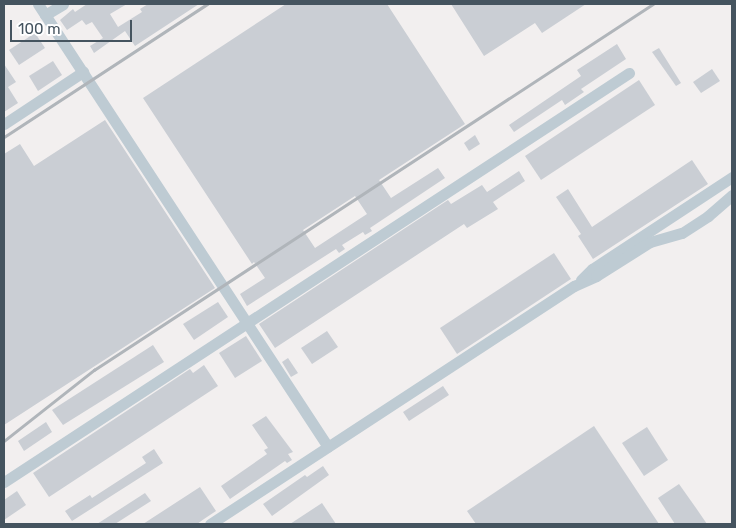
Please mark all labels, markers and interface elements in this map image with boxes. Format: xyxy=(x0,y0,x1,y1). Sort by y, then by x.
scale bar xyxy=(12,10,135,42)
text: 100 m xyxy=(18,20,60,38)

